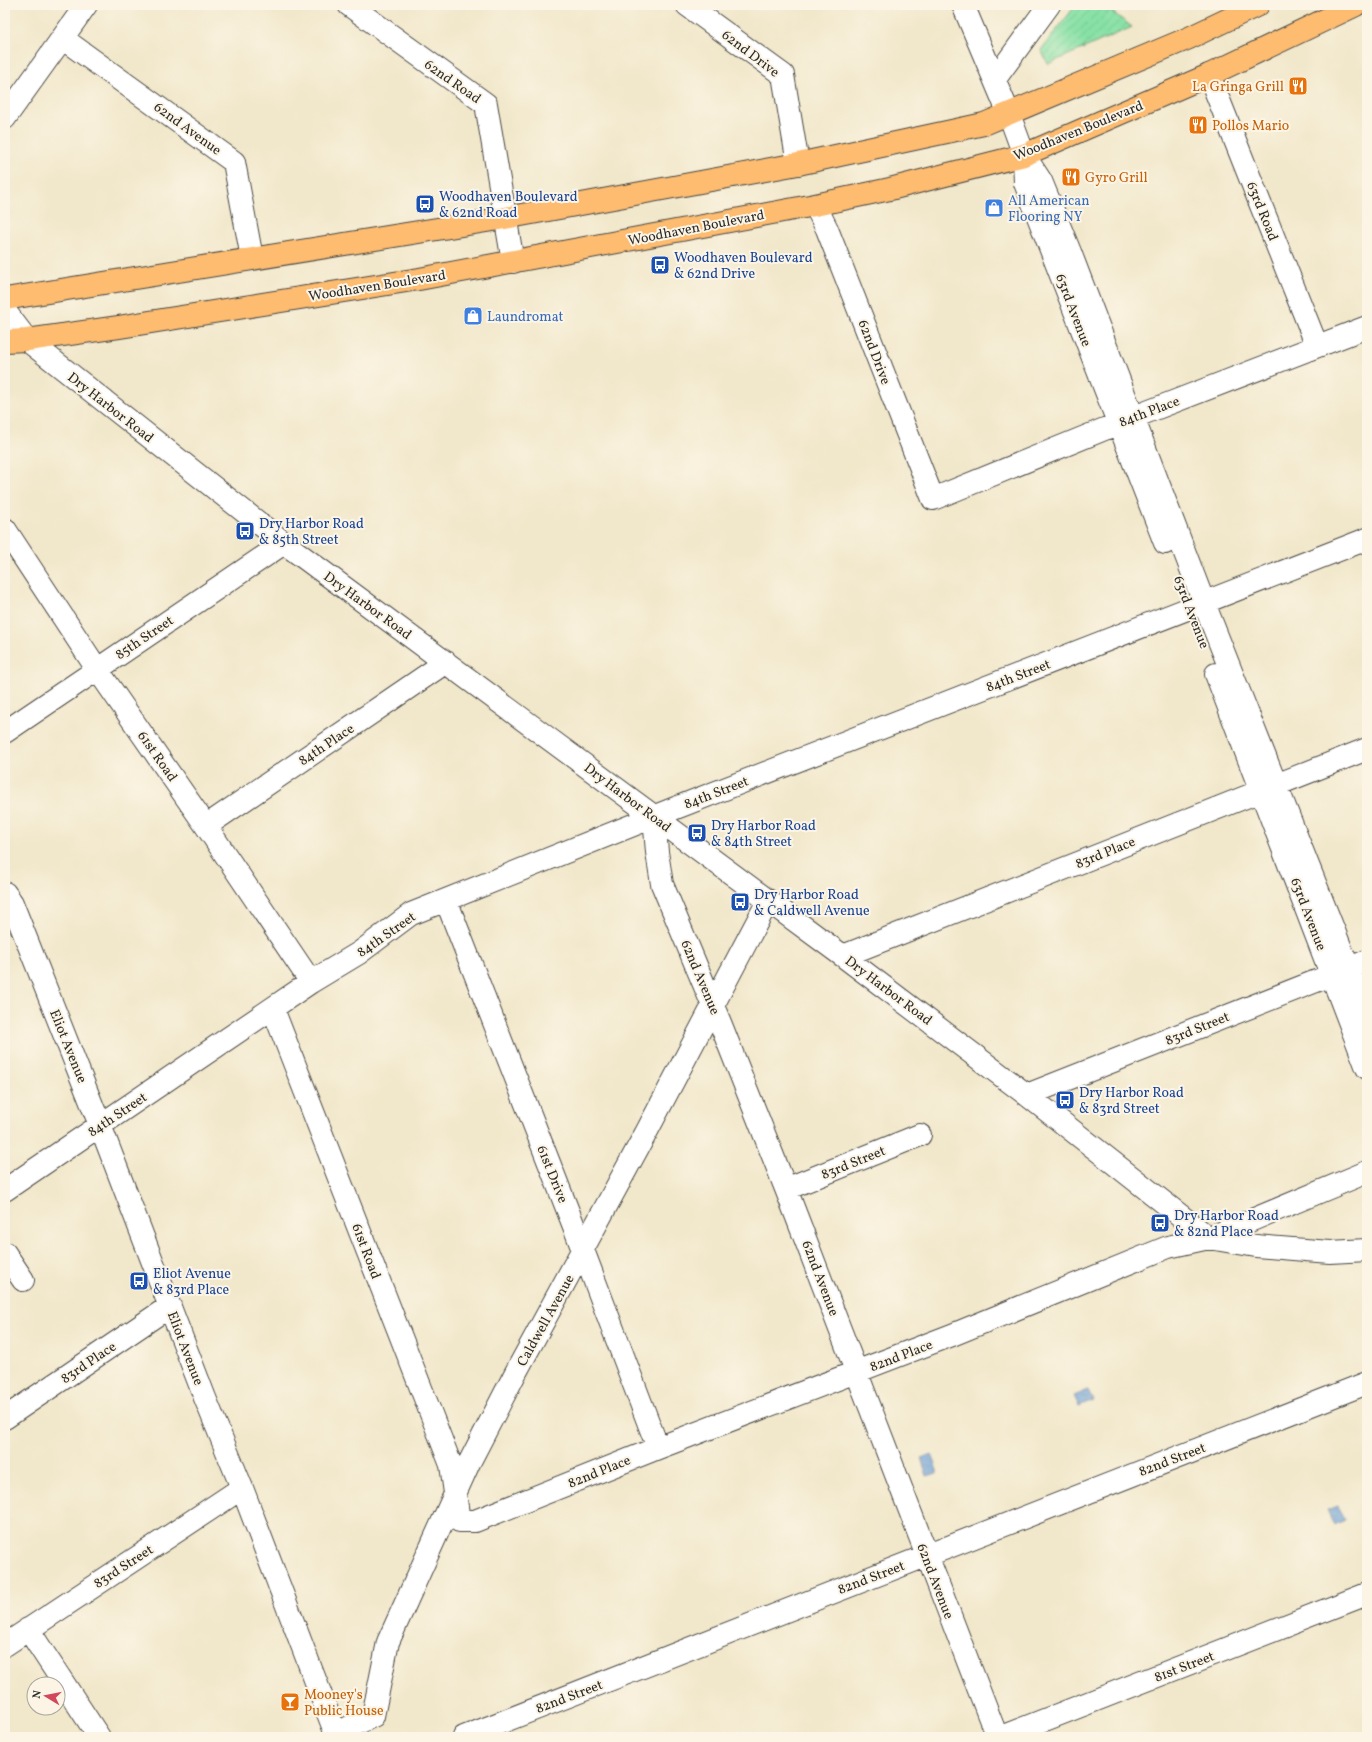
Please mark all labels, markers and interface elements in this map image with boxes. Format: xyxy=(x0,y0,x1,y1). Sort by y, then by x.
street label: 62nd Drive xyxy=(717,26,783,82)
street label: 62nd Road xyxy=(420,56,484,109)
restaurant icon: La Gringa Grill xyxy=(1287,75,1309,97)
place label: La Gringa Grill xyxy=(1192,78,1284,97)
street label: Woodhaven Boulevard xyxy=(1011,97,1146,166)
street label: 62nd Avenue xyxy=(149,98,225,160)
restaurant icon: Pollos Mario xyxy=(1187,114,1209,136)
place label: Pollos Mario xyxy=(1212,117,1289,136)
restaurant icon: Gyro Grill xyxy=(1060,166,1082,188)
place label: Gyro Grill xyxy=(1085,169,1148,188)
street label: 63rd Road xyxy=(1241,179,1282,244)
place label: Woodhaven Boulevard & 62nd Road xyxy=(439,188,578,223)
place label: All American Flooring NY xyxy=(1008,192,1090,227)
bus stop icon: Woodhaven Boulevard & 62nd Road xyxy=(414,193,436,215)
shop icon: All American Flooring NY xyxy=(983,197,1005,219)
street label: Woodhaven Boulevard xyxy=(626,206,766,251)
place label: Woodhaven Boulevard & 62nd Drive xyxy=(674,249,813,284)
bus stop icon: Woodhaven Boulevard & 62nd Drive xyxy=(649,254,671,276)
street label: Woodhaven Boulevard xyxy=(307,266,447,307)
street label: 63rd Avenue xyxy=(1050,271,1095,350)
shop icon: Laundromat xyxy=(462,305,484,327)
place label: Laundromat xyxy=(487,308,563,327)
street label: 62nd Drive xyxy=(853,317,895,388)
street label: Dry Harbor Road xyxy=(63,368,157,448)
street label: 84th Place xyxy=(1117,392,1183,433)
place label: Dry Harbor Road & 85th Street xyxy=(259,515,364,550)
bus stop icon: Dry Harbor Road & 85th Street xyxy=(234,520,256,542)
street label: Dry Harbor Road xyxy=(319,568,415,645)
street label: 63rd Avenue xyxy=(1168,573,1213,652)
street label: 85th Street xyxy=(112,612,178,665)
street label: 84th Street xyxy=(983,655,1054,697)
street label: 84th Place xyxy=(295,719,359,771)
street label: 61st Road xyxy=(132,728,181,786)
street label: Dry Harbor Road xyxy=(580,759,675,837)
street label: 84th Street xyxy=(681,772,752,814)
place label: Dry Harbor Road & 84th Street xyxy=(711,817,816,852)
bus stop icon: Dry Harbor Road & 84th Street xyxy=(686,822,708,844)
street label: 83rd Place xyxy=(1073,833,1139,874)
street label: 63rd Avenue xyxy=(1285,875,1330,954)
place label: Dry Harbor Road & Caldwell Avenue xyxy=(754,886,870,921)
bus stop icon: Dry Harbor Road & Caldwell Avenue xyxy=(729,891,751,913)
street label: 84th Street xyxy=(354,908,420,962)
street label: 62nd Avenue xyxy=(675,937,724,1018)
street label: Dry Harbor Road xyxy=(841,952,936,1030)
street label: Eliot Avenue xyxy=(44,1007,91,1087)
street label: 83rd Street xyxy=(1163,1008,1233,1051)
place label: Dry Harbor Road & 83rd Street xyxy=(1079,1084,1184,1119)
street label: 84th Street xyxy=(84,1088,151,1142)
bus stop icon: Dry Harbor Road & 83rd Street xyxy=(1054,1089,1076,1111)
street label: 83rd Street xyxy=(819,1142,889,1185)
street label: 61st Drive xyxy=(531,1143,572,1206)
place label: Dry Harbor Road & 82nd Place xyxy=(1174,1207,1279,1242)
bus stop icon: Dry Harbor Road & 82nd Place xyxy=(1149,1212,1171,1234)
street label: 61st Road xyxy=(346,1221,385,1282)
street label: 62nd Avenue xyxy=(796,1238,843,1319)
place label: Eliot Avenue & 83rd Place xyxy=(153,1265,231,1300)
bus stop icon: Eliot Avenue & 83rd Place xyxy=(128,1270,150,1292)
street label: Caldwell Avenue xyxy=(513,1271,580,1370)
street label: Eliot Avenue xyxy=(162,1309,208,1389)
street label: 82nd Place xyxy=(867,1336,936,1377)
street label: 83rd Place xyxy=(57,1338,121,1389)
street label: 82nd Street xyxy=(1136,1439,1209,1482)
street label: 82nd Place xyxy=(565,1451,634,1494)
street label: 83rd Street xyxy=(90,1541,157,1594)
street label: 62nd Avenue xyxy=(911,1541,958,1622)
street label: 82nd Street xyxy=(835,1557,908,1600)
street label: 81st Street xyxy=(1152,1647,1217,1688)
north arrow xyxy=(26,1676,66,1716)
street label: 82nd Street xyxy=(533,1676,606,1719)
place label: Mooney's Public House xyxy=(304,1686,384,1721)
text: N xyxy=(30,1689,46,1700)
bar icon: Mooney's Public House xyxy=(279,1691,301,1713)

